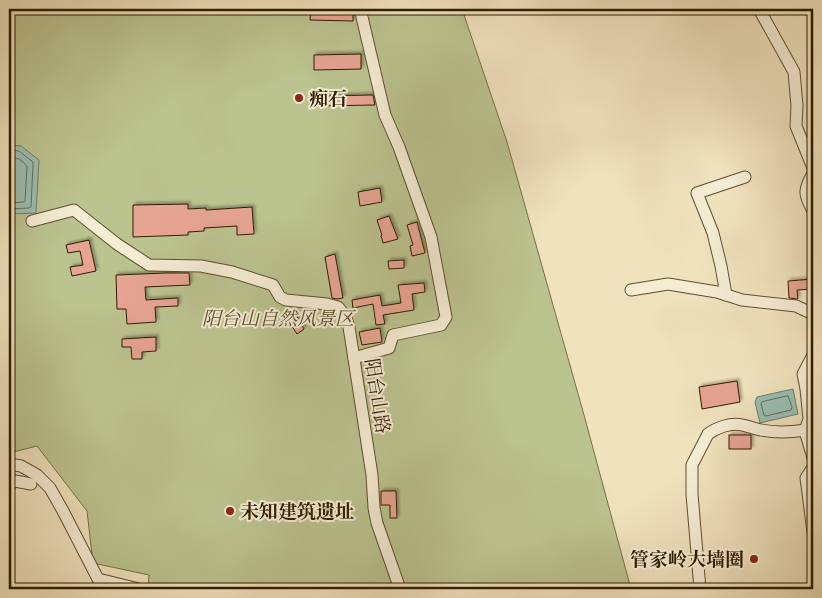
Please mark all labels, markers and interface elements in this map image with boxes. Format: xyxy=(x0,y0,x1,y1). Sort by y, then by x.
place label: 痴石 xyxy=(309,84,347,112)
marker: 痴石 xyxy=(293,92,305,104)
park label: 阳台山自然风景区 xyxy=(202,304,357,332)
street label: 阳台山路 xyxy=(358,356,398,436)
place label: 未知建筑遗址 xyxy=(240,497,354,525)
marker: 未知建筑遗址 xyxy=(224,505,236,517)
place label: 管家岭大墙圈 xyxy=(630,545,744,573)
marker: 管家岭大墙圈 xyxy=(748,553,760,565)

